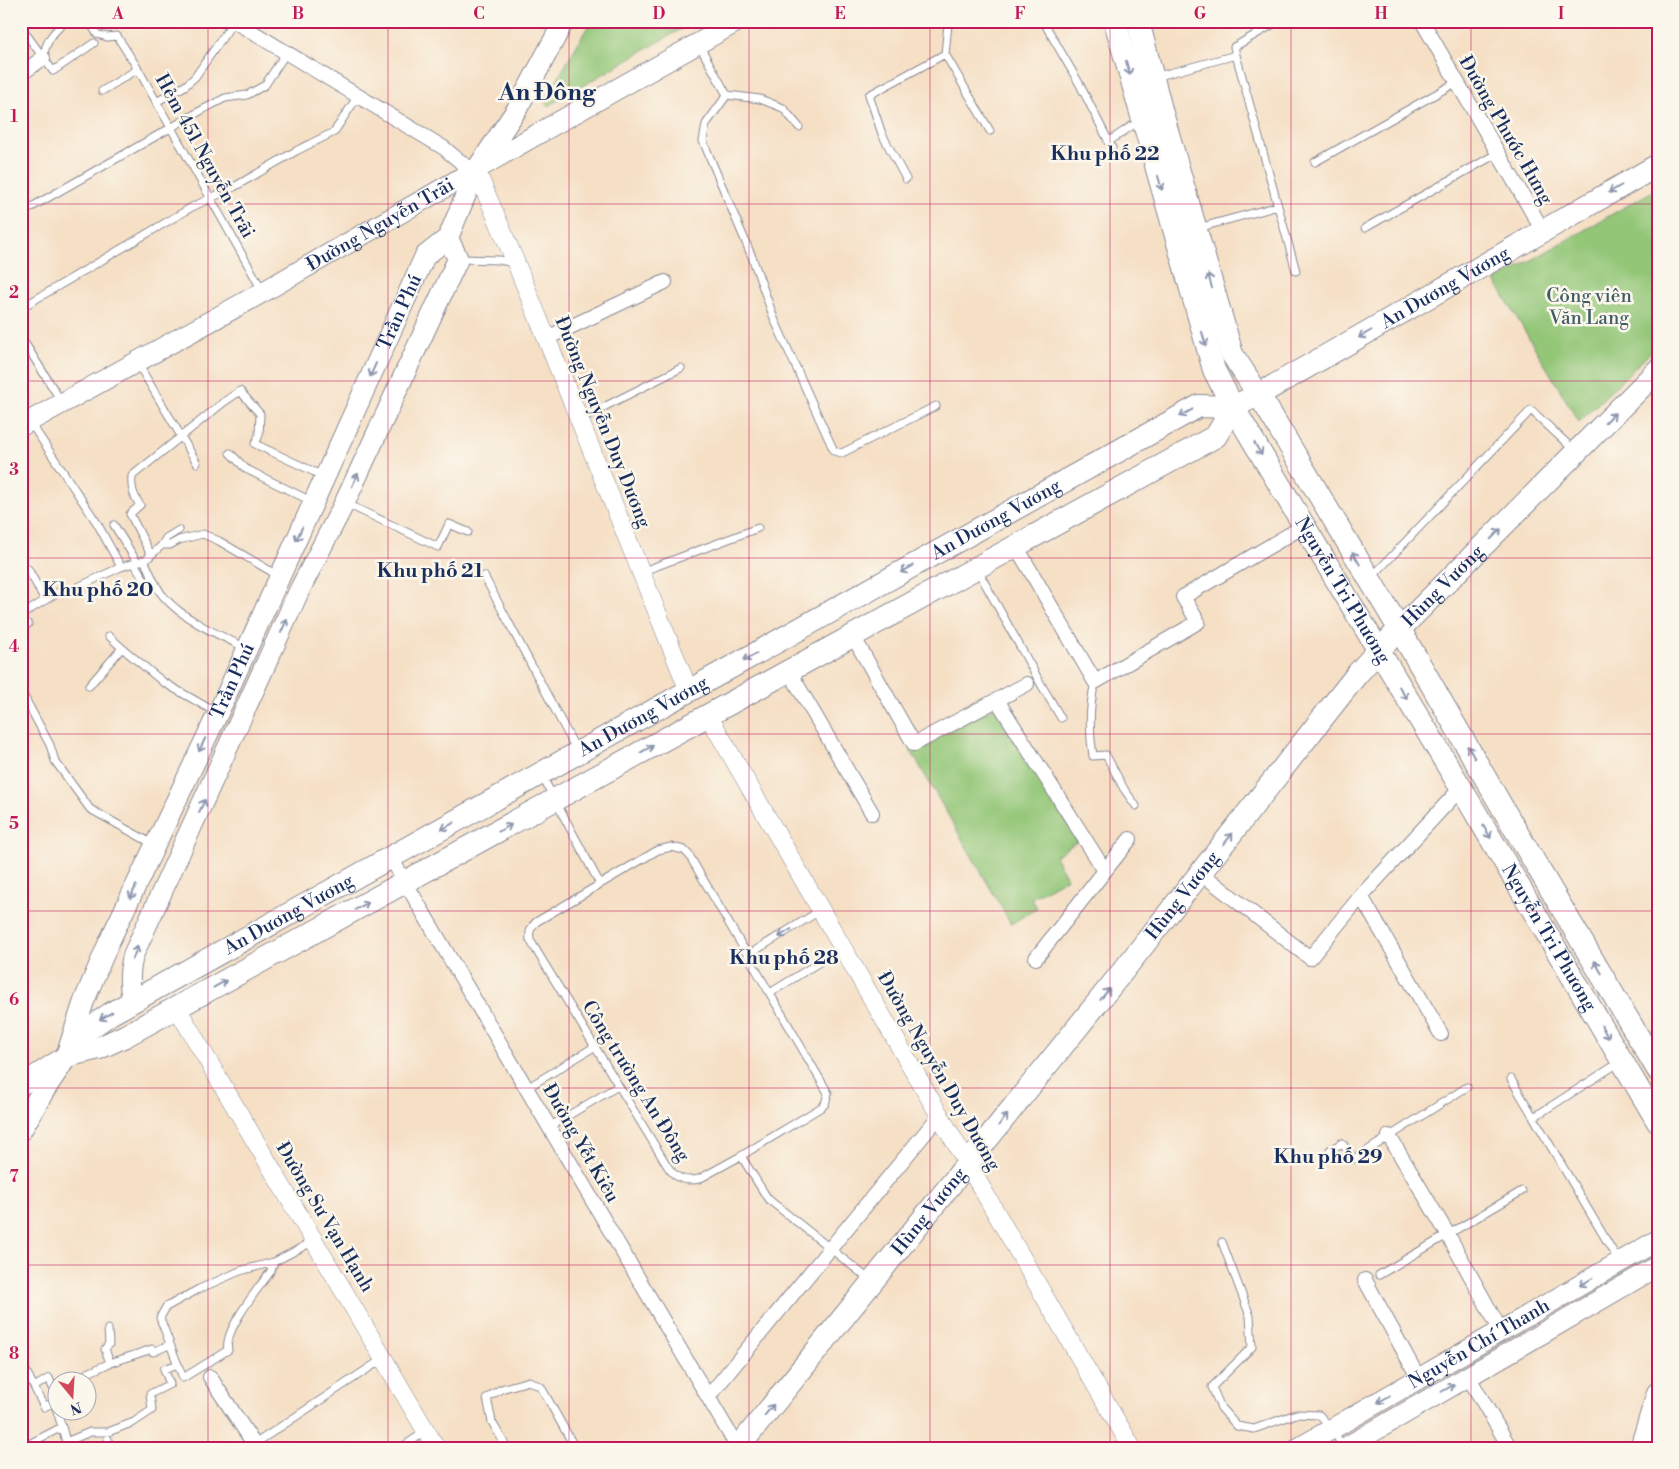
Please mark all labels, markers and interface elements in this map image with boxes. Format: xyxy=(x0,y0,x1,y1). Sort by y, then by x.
text: A xyxy=(111,4,124,24)
text: B xyxy=(292,4,304,24)
text: C xyxy=(473,4,485,24)
text: D xyxy=(653,4,666,24)
text: E xyxy=(834,4,846,24)
text: F xyxy=(1014,4,1026,24)
text: G xyxy=(1194,4,1207,24)
text: H xyxy=(1374,4,1388,24)
text: I xyxy=(1558,4,1564,24)
street label: Đường Phước Hưng xyxy=(1454,51,1558,209)
one-way arrow xyxy=(1124,60,1133,76)
street label: Hẻm 451 Nguyễn Trãi xyxy=(150,70,260,242)
district label: An Đông xyxy=(497,78,597,108)
text: 1 xyxy=(10,107,18,127)
district label: Khu phố 22 xyxy=(1050,142,1160,167)
street label: Đường Nguyễn Trãi xyxy=(302,173,459,276)
one-way arrow xyxy=(1156,175,1165,191)
one-way arrow xyxy=(1609,185,1623,195)
street label: An Dương Vương xyxy=(1375,241,1514,334)
street label: Trần Phú xyxy=(372,270,427,354)
one-way arrow xyxy=(1205,273,1215,289)
text: 2 xyxy=(9,283,19,303)
park label: Công viên Văn Lang xyxy=(1546,284,1632,330)
street label: Đường Nguyễn Duy Dương xyxy=(550,313,657,531)
one-way arrow xyxy=(1358,330,1372,340)
one-way arrow xyxy=(1200,331,1209,347)
one-way arrow xyxy=(368,362,378,377)
one-way arrow xyxy=(1180,409,1194,419)
one-way arrow xyxy=(1604,412,1616,424)
one-way arrow xyxy=(1254,441,1264,455)
text: 3 xyxy=(9,460,19,480)
one-way arrow xyxy=(351,473,361,488)
street label: An Dương Vương xyxy=(926,473,1065,566)
street label: Nguyễn Tri Phương xyxy=(1290,513,1396,668)
one-way arrow xyxy=(294,526,303,541)
one-way arrow xyxy=(1489,528,1501,540)
street label: Hùng Vương xyxy=(1397,540,1489,632)
one-way arrow xyxy=(1351,552,1361,566)
district label: Khu phố 21 xyxy=(377,559,484,584)
one-way arrow xyxy=(900,565,915,575)
district label: Khu phố 20 xyxy=(42,578,154,603)
one-way arrow xyxy=(279,619,289,634)
text: 4 xyxy=(9,637,20,657)
street label: Trần Phú xyxy=(205,639,260,723)
one-way arrow xyxy=(743,653,758,662)
street label: An Dương Vương xyxy=(573,670,713,763)
one-way arrow xyxy=(1399,685,1409,699)
one-way arrow xyxy=(197,737,207,752)
one-way arrow xyxy=(639,744,654,754)
one-way arrow xyxy=(1465,745,1475,759)
one-way arrow xyxy=(198,799,208,814)
text: 5 xyxy=(9,814,19,834)
one-way arrow xyxy=(440,821,455,831)
one-way arrow xyxy=(497,823,512,833)
one-way arrow xyxy=(1483,824,1493,838)
one-way arrow xyxy=(1222,833,1233,846)
street label: Hùng Vương xyxy=(1140,846,1225,945)
street label: Nguyễn Tri Phương xyxy=(1496,860,1602,1016)
street label: An Dương Vương xyxy=(219,868,358,961)
one-way arrow xyxy=(128,884,137,899)
one-way arrow xyxy=(354,901,369,910)
one-way arrow xyxy=(778,928,792,938)
one-way arrow xyxy=(131,946,140,962)
district label: Khu phố 28 xyxy=(729,946,839,971)
one-way arrow xyxy=(1593,960,1603,975)
street label: Đường Nguyễn Duy Dương xyxy=(872,967,1006,1175)
one-way arrow xyxy=(212,979,226,989)
one-way arrow xyxy=(1099,987,1110,1000)
text: 6 xyxy=(9,990,19,1010)
street label: Công trường An Đông xyxy=(577,996,695,1166)
one-way arrow xyxy=(99,1012,113,1022)
one-way arrow xyxy=(1600,1025,1610,1040)
street label: Đường Yết Kiêu xyxy=(537,1079,625,1207)
one-way arrow xyxy=(997,1114,1008,1127)
street label: Đường Sư Vạn Hạnh xyxy=(271,1137,379,1297)
district label: Khu phố 29 xyxy=(1273,1145,1383,1170)
street label: Hùng Vương xyxy=(886,1162,972,1260)
text: 7 xyxy=(9,1167,19,1187)
one-way arrow xyxy=(1579,1278,1593,1288)
street label: Nguyễn Chí Thanh xyxy=(1404,1293,1554,1394)
text: 8 xyxy=(9,1344,19,1364)
north arrow xyxy=(48,1372,98,1422)
one-way arrow xyxy=(1440,1383,1454,1393)
one-way arrow xyxy=(1378,1394,1392,1404)
text: N xyxy=(68,1397,84,1418)
one-way arrow xyxy=(763,1404,774,1417)

